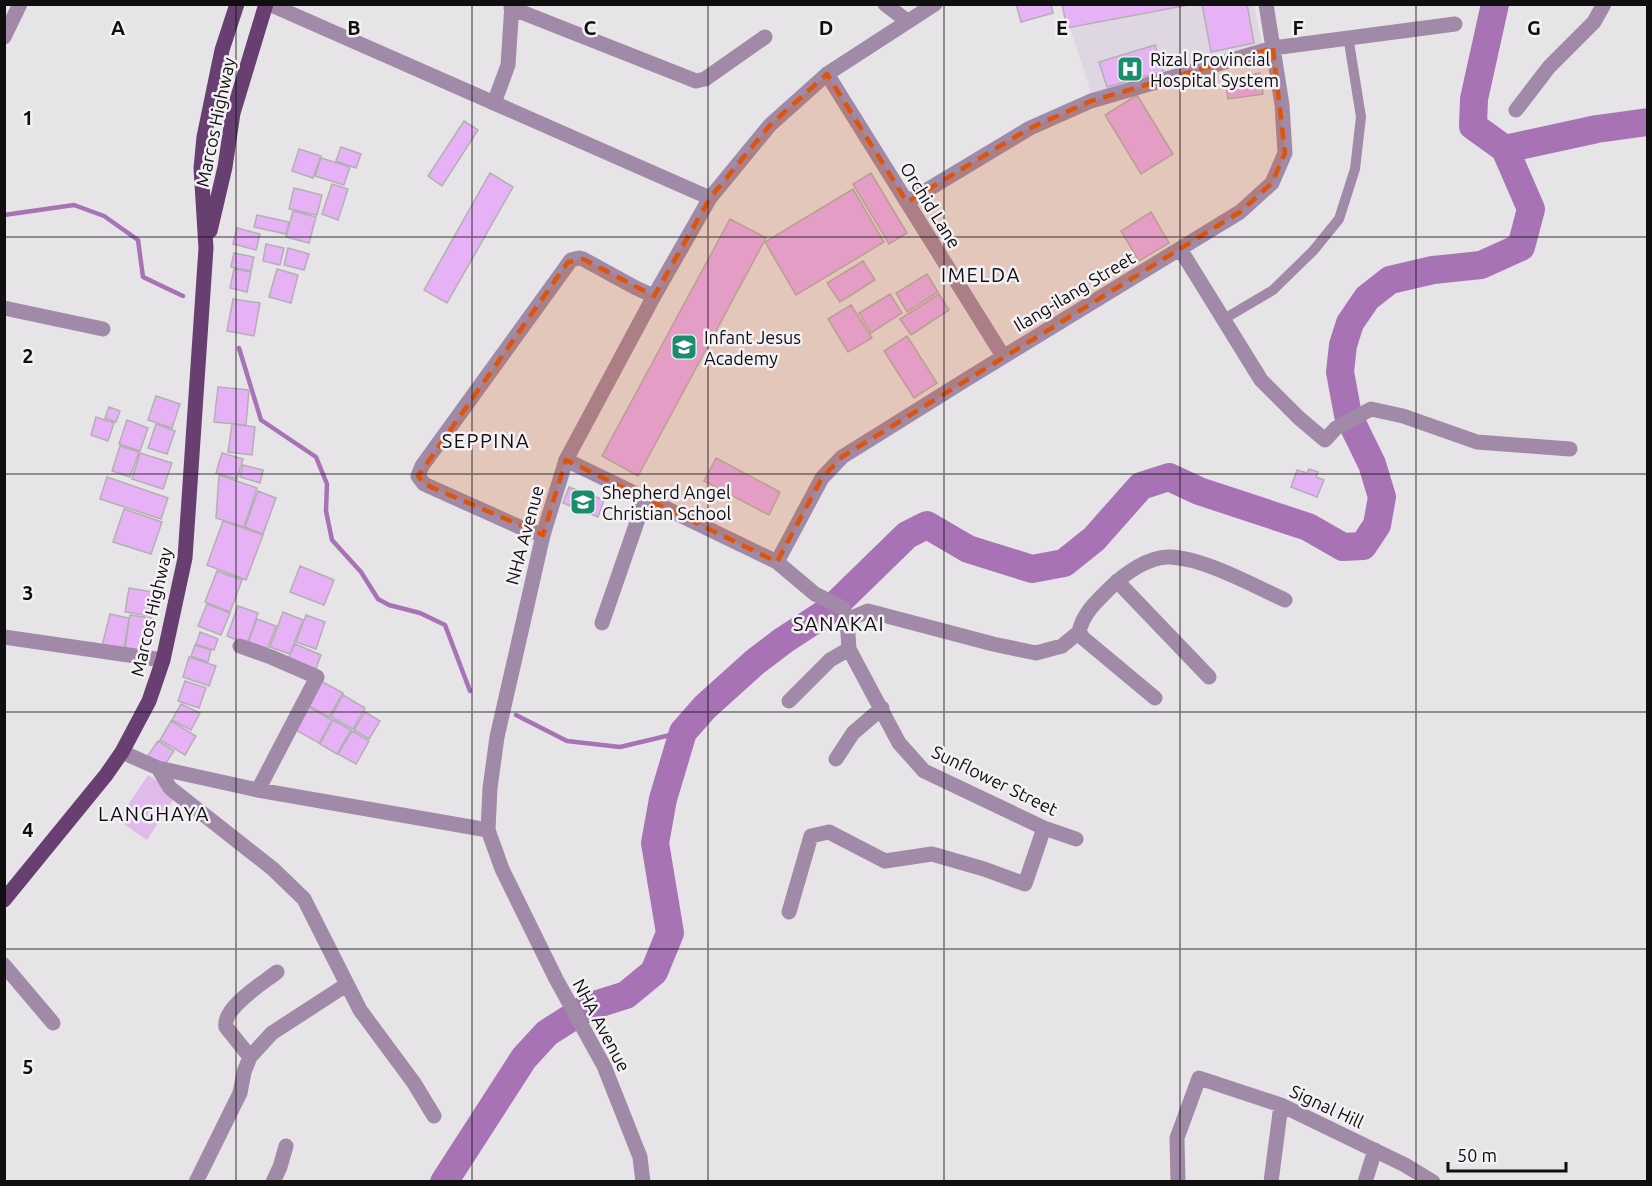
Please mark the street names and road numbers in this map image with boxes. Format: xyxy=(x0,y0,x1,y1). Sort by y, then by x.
street label: Marcos Highway xyxy=(192,55,239,189)
street label: Orchid Lane xyxy=(897,159,965,251)
street label: Ilang-ilang Street xyxy=(1010,247,1138,335)
street label: NHA Avenue xyxy=(501,483,547,587)
street label: Marcos Highway xyxy=(126,545,176,678)
street label: Sunflower Street xyxy=(929,741,1061,819)
street label: NHA Avenue xyxy=(569,975,635,1075)
street label: Signal Hill xyxy=(1287,1080,1367,1132)

